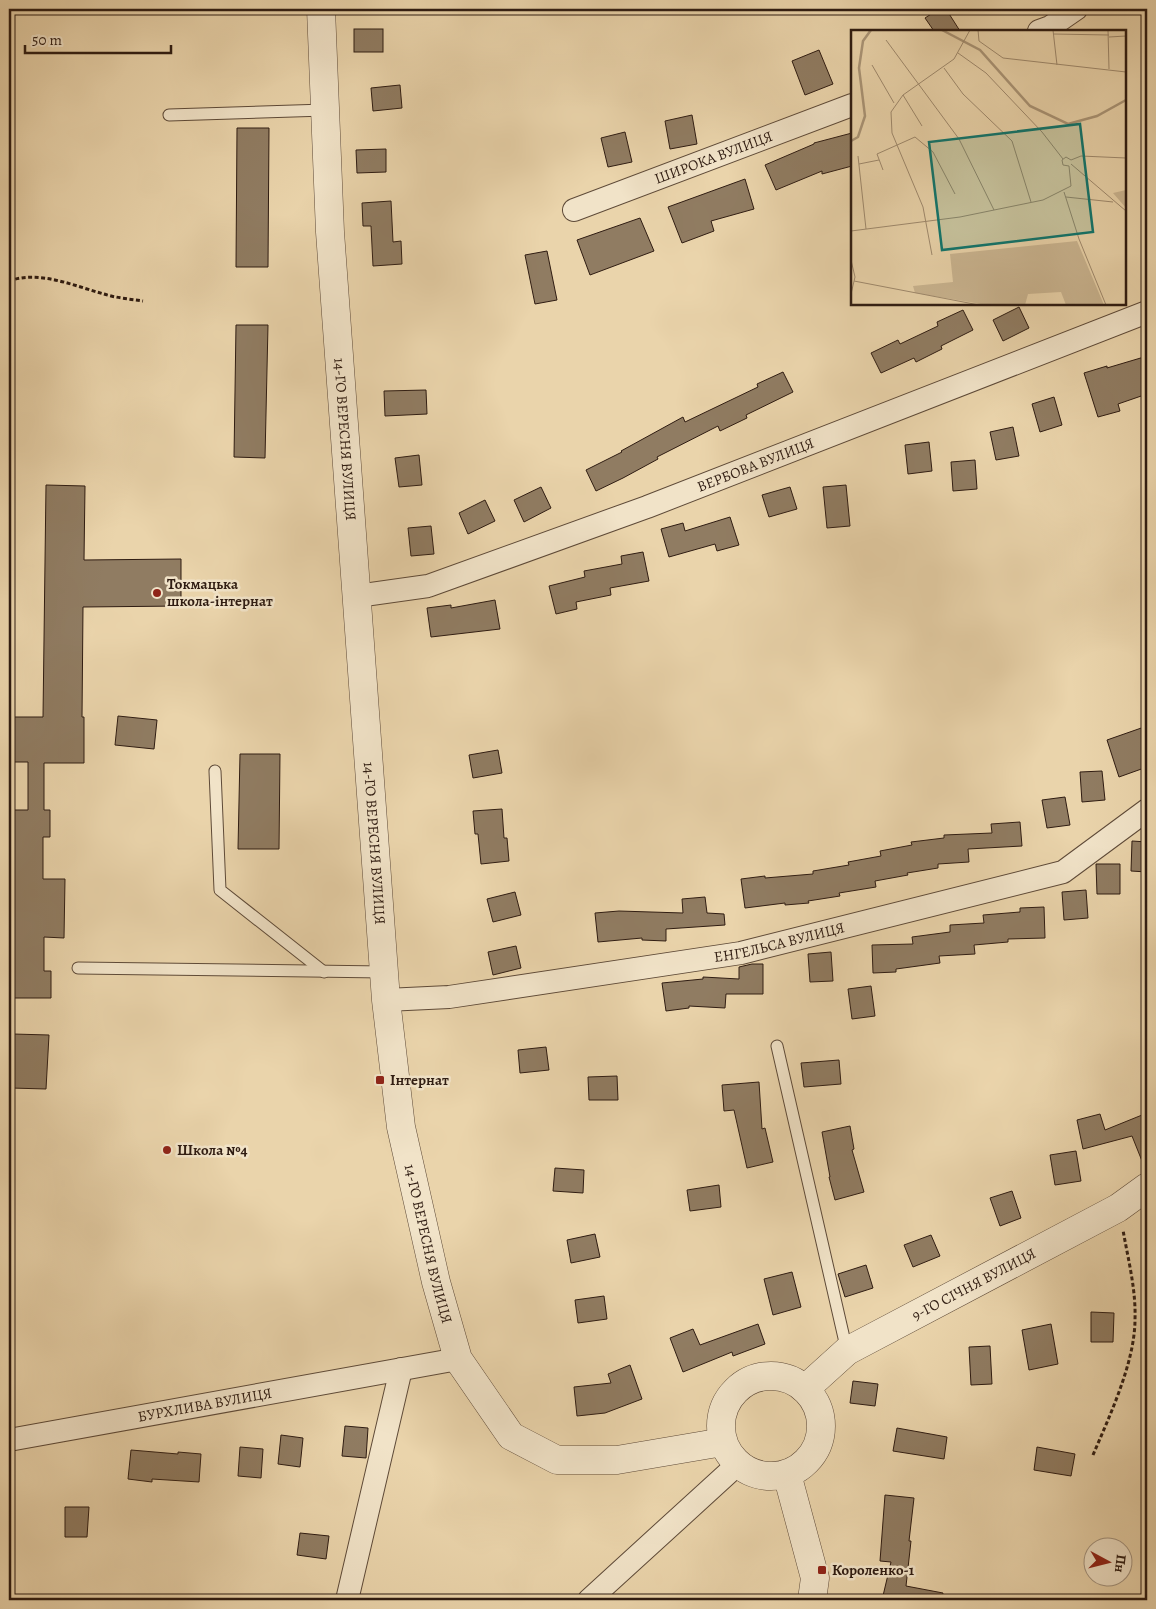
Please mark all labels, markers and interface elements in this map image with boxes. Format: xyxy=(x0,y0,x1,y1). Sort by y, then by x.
scale bar xyxy=(25,22,171,54)
text: 50 m xyxy=(32,30,62,50)
inset map xyxy=(851,30,1126,305)
street label: ШИРОКА ВУЛИЦЯ xyxy=(651,126,775,189)
street label: 14-ГО ВЕРЕСНЯ ВУЛИЦЯ xyxy=(329,357,361,521)
street label: ВЕРБОВА ВУЛИЦЯ xyxy=(694,433,817,497)
place label: Токмацька школа-інтернат xyxy=(167,574,273,611)
marker: Токмацька школа-інтернат xyxy=(151,587,163,599)
street label: 14-ГО ВЕРЕСНЯ ВУЛИЦЯ xyxy=(359,761,390,925)
street label: ЕНГЕЛЬСА ВУЛИЦЯ xyxy=(713,917,847,967)
place label: Інтернат xyxy=(390,1070,449,1090)
marker: Інтернат xyxy=(374,1074,386,1086)
place label: Школа №4 xyxy=(177,1140,248,1160)
marker: Школа №4 xyxy=(161,1144,173,1156)
street label: 14-ГО ВЕРЕСНЯ ВУЛИЦЯ xyxy=(400,1162,457,1326)
street label: 9-ГО СІЧНЯ ВУЛИЦЯ xyxy=(908,1243,1039,1325)
street label: БУРХЛИВА ВУЛИЦЯ xyxy=(136,1383,274,1427)
north arrow xyxy=(1084,1536,1134,1586)
text: Пн xyxy=(1110,1553,1131,1574)
place label: Короленко-1 xyxy=(832,1560,915,1580)
marker: Короленко-1 xyxy=(816,1564,828,1576)

